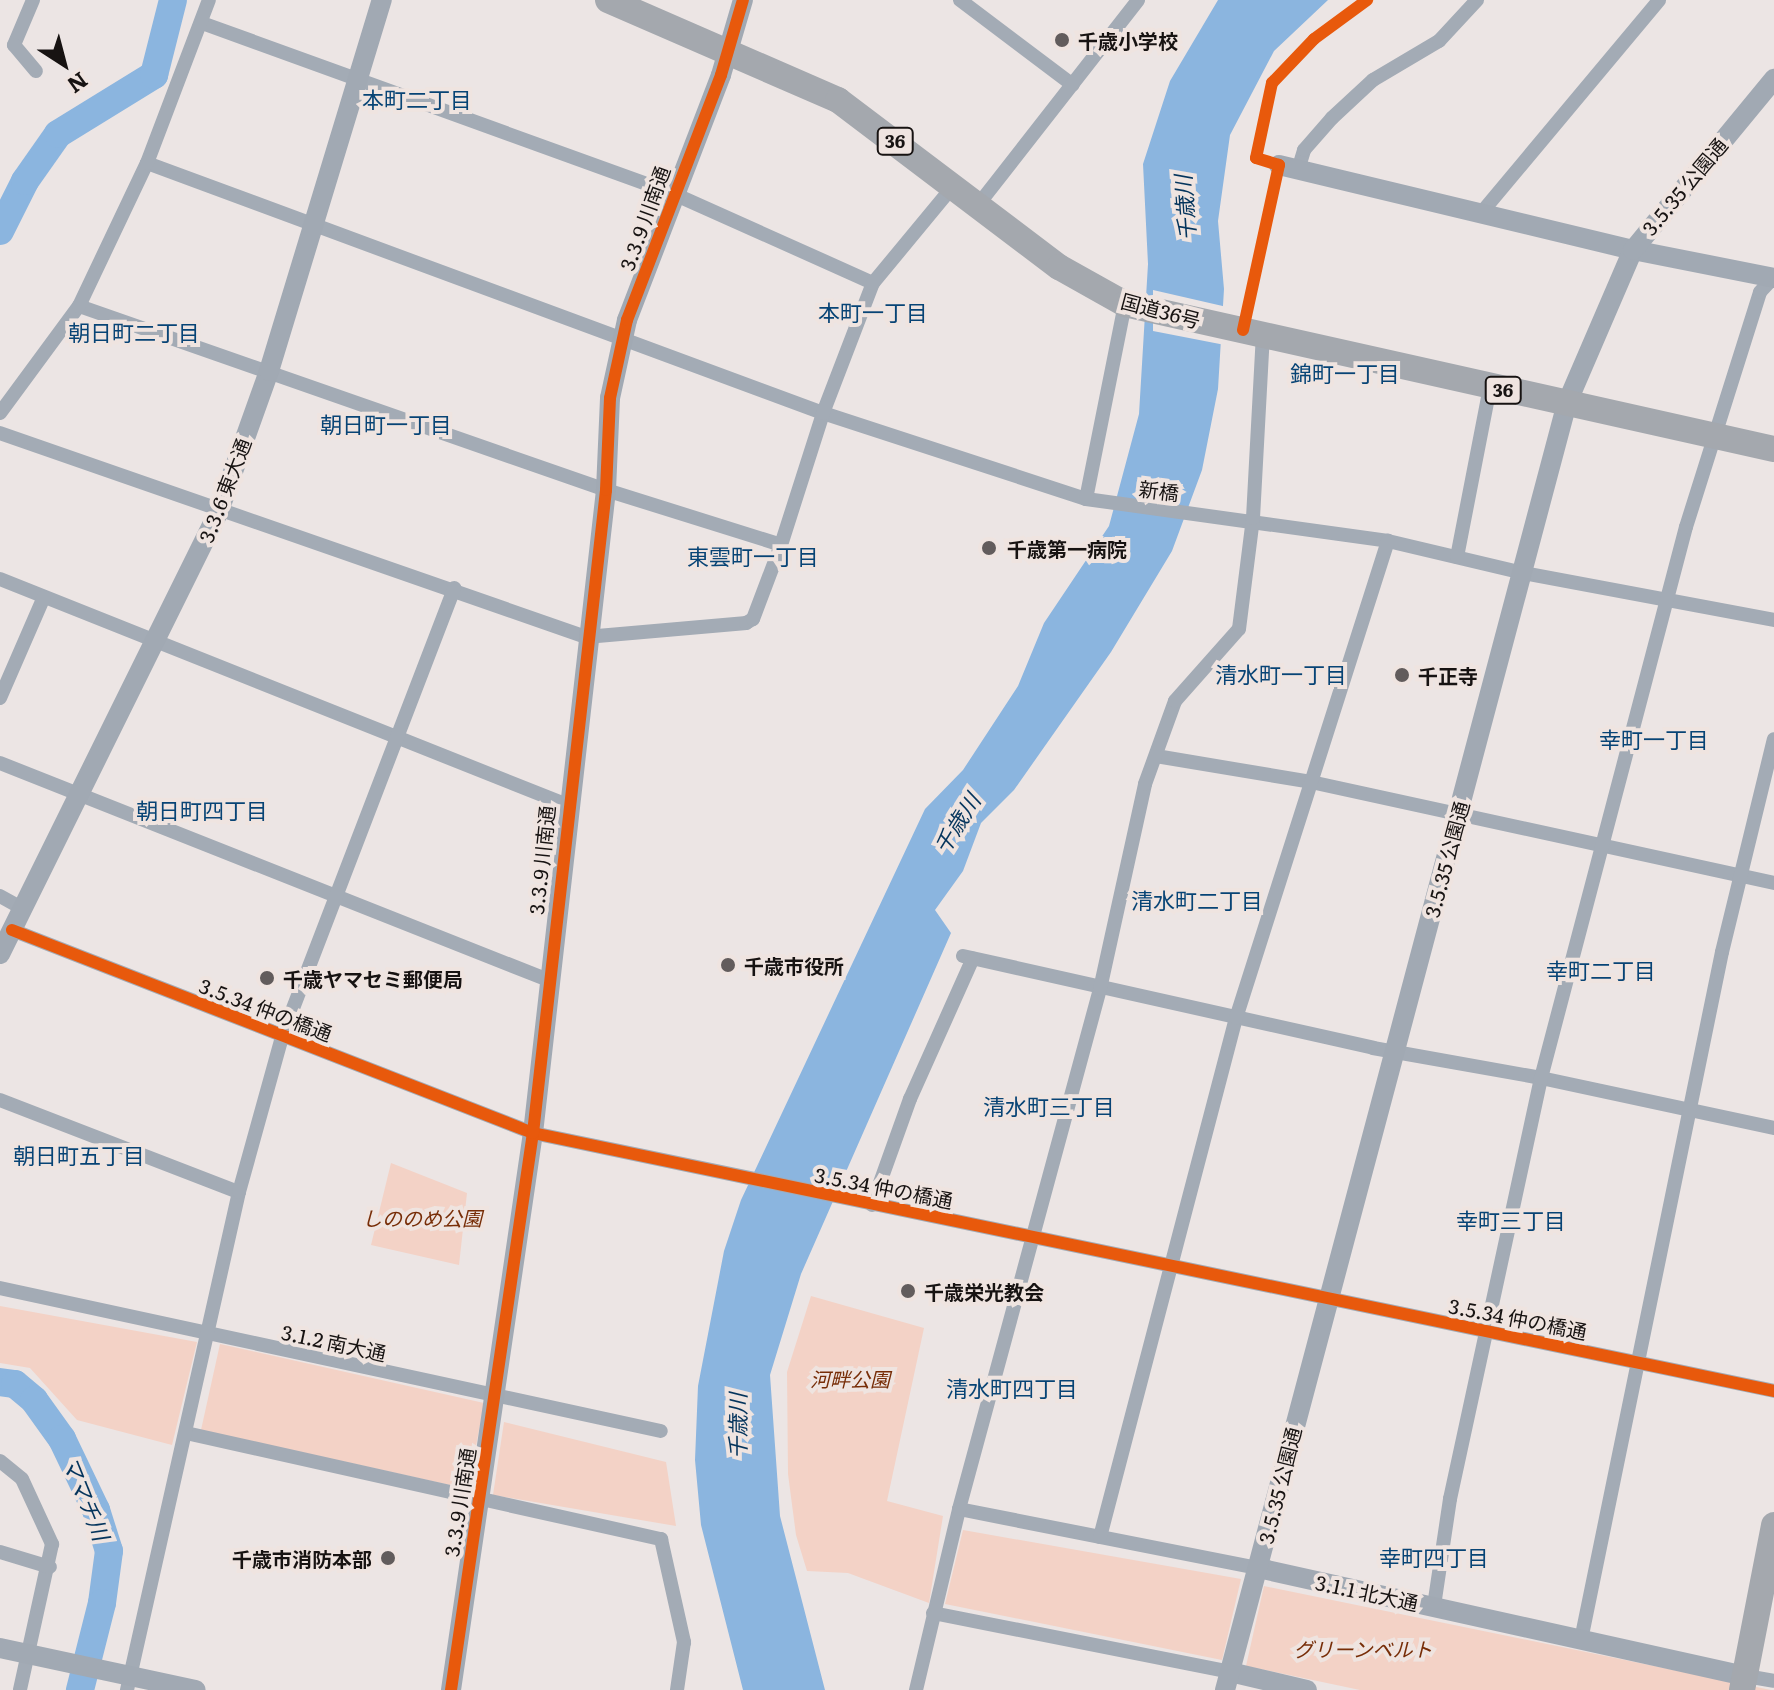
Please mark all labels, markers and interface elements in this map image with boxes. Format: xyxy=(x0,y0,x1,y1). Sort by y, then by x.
north arrow xyxy=(24,24,104,104)
place label: 千歳小学校 xyxy=(1078,28,1178,52)
marker: 千歳小学校 xyxy=(1053,31,1071,49)
text: N xyxy=(61,65,96,103)
district label: 本町二丁目 xyxy=(362,86,472,112)
road number: 36 xyxy=(875,127,915,155)
street label: 3.5.35 公園通 xyxy=(1636,133,1732,239)
street label: 3.3.9 川南通 xyxy=(614,162,674,274)
water label: 千歳川 xyxy=(1169,174,1199,242)
street label: 国道36号 xyxy=(1118,288,1204,332)
district label: 本町一丁目 xyxy=(818,299,928,325)
district label: 朝日町二丁目 xyxy=(68,319,200,345)
district label: 錦町一丁目 xyxy=(1290,360,1400,386)
road number: 36 xyxy=(1483,376,1523,404)
district label: 朝日町一丁目 xyxy=(320,411,452,437)
street label: 3.3.6 東大通 xyxy=(193,434,255,546)
street label: 新橋 xyxy=(1138,476,1180,504)
place label: 千歳第一病院 xyxy=(1007,536,1127,560)
marker: 千歳第一病院 xyxy=(978,537,1000,559)
district label: 東雲町一丁目 xyxy=(687,543,819,569)
district label: 清水町一丁目 xyxy=(1215,661,1347,687)
place label: 千正寺 xyxy=(1418,663,1478,687)
marker: 千正寺 xyxy=(1393,666,1411,684)
district label: 幸町一丁目 xyxy=(1599,726,1709,752)
water label: 千歳川 xyxy=(927,788,985,858)
district label: 朝日町四丁目 xyxy=(136,797,268,823)
street label: 3.5.35 公園通 xyxy=(1419,798,1473,920)
street label: 3.3.9 川南通 xyxy=(523,804,559,916)
district label: 清水町二丁目 xyxy=(1131,887,1263,913)
place label: 千歳市役所 xyxy=(744,953,844,977)
marker: 千歳市役所 xyxy=(719,956,737,974)
district label: 幸町二丁目 xyxy=(1546,957,1656,983)
place label: 千歳ヤマセミ郵便局 xyxy=(283,966,463,990)
marker: 千歳ヤマセミ郵便局 xyxy=(258,969,276,987)
street label: 3.5.34 仲の橋通 xyxy=(196,973,336,1045)
district label: 清水町三丁目 xyxy=(983,1093,1115,1119)
district label: 朝日町五丁目 xyxy=(13,1142,145,1168)
street label: 3.5.34 仲の橋通 xyxy=(813,1162,955,1212)
park label: しののめ公園 xyxy=(362,1205,482,1229)
district label: 幸町三丁目 xyxy=(1456,1207,1566,1233)
place label: 千歳栄光教会 xyxy=(924,1279,1044,1303)
marker: 千歳栄光教会 xyxy=(899,1282,917,1300)
street label: 3.5.34 仲の橋通 xyxy=(1447,1293,1589,1343)
street label: 3.1.2 南大通 xyxy=(279,1319,389,1365)
park label: 河畔公園 xyxy=(810,1366,890,1390)
district label: 清水町四丁目 xyxy=(946,1375,1078,1401)
water label: 千歳川 xyxy=(724,1393,750,1459)
street label: 3.5.35 公園通 xyxy=(1253,1424,1305,1546)
street label: 3.3.9 川南通 xyxy=(439,1446,479,1558)
water label: ママチ川 xyxy=(58,1452,116,1544)
district label: 幸町四丁目 xyxy=(1379,1544,1489,1570)
place label: 千歳市消防本部 xyxy=(232,1546,372,1570)
marker: 千歳市消防本部 xyxy=(379,1549,397,1567)
street label: 3.1.1 北大通 xyxy=(1313,1569,1421,1615)
park label: グリーンベルト xyxy=(1293,1636,1433,1660)

